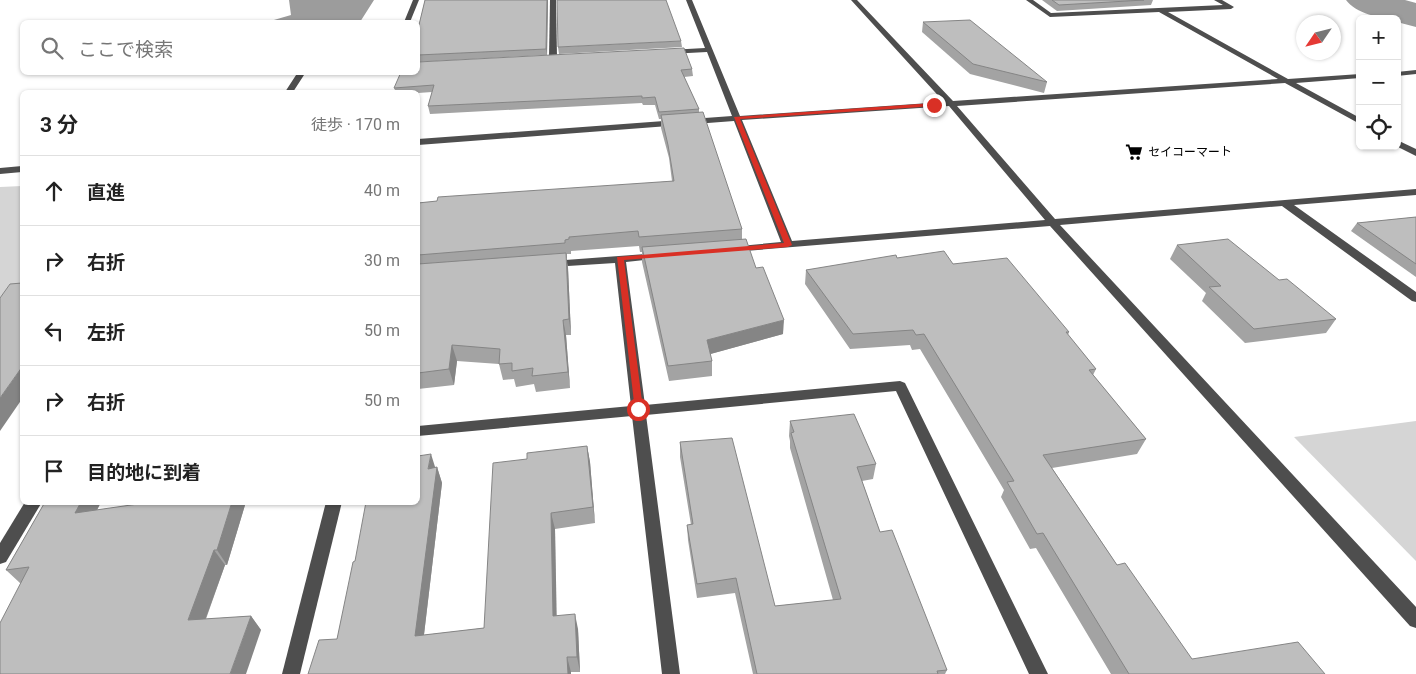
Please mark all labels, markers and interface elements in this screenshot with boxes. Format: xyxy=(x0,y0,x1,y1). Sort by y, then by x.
north arrow xyxy=(1296,15,1341,60)
map controls xyxy=(1356,15,1401,150)
button: + xyxy=(1356,15,1401,60)
search box xyxy=(20,20,420,75)
icon: search xyxy=(38,34,66,62)
text: ここで検索 xyxy=(78,38,173,61)
button: − xyxy=(1356,60,1401,105)
route end xyxy=(923,94,946,117)
button: locate xyxy=(1356,105,1401,150)
text: 3 分 xyxy=(40,113,78,137)
text: 徒歩 · 170 m xyxy=(311,115,400,134)
supermarket icon: セイコーマート xyxy=(1124,142,1144,162)
place label: セイコーマート xyxy=(1148,145,1232,159)
icon: ahead xyxy=(40,177,68,205)
text: 直進 xyxy=(87,181,125,204)
text: 40 m xyxy=(364,181,400,200)
icon: right xyxy=(40,247,68,275)
text: 右折 xyxy=(87,251,125,274)
text: 30 m xyxy=(364,251,400,270)
icon: left xyxy=(40,317,68,345)
text: 左折 xyxy=(87,321,125,344)
text: 50 m xyxy=(364,321,400,340)
icon: right xyxy=(40,387,68,415)
text: 右折 xyxy=(87,391,125,414)
text: 50 m xyxy=(364,391,400,410)
route start xyxy=(627,398,650,421)
icon: arrive xyxy=(40,457,68,485)
text: 目的地に到着 xyxy=(87,461,201,484)

